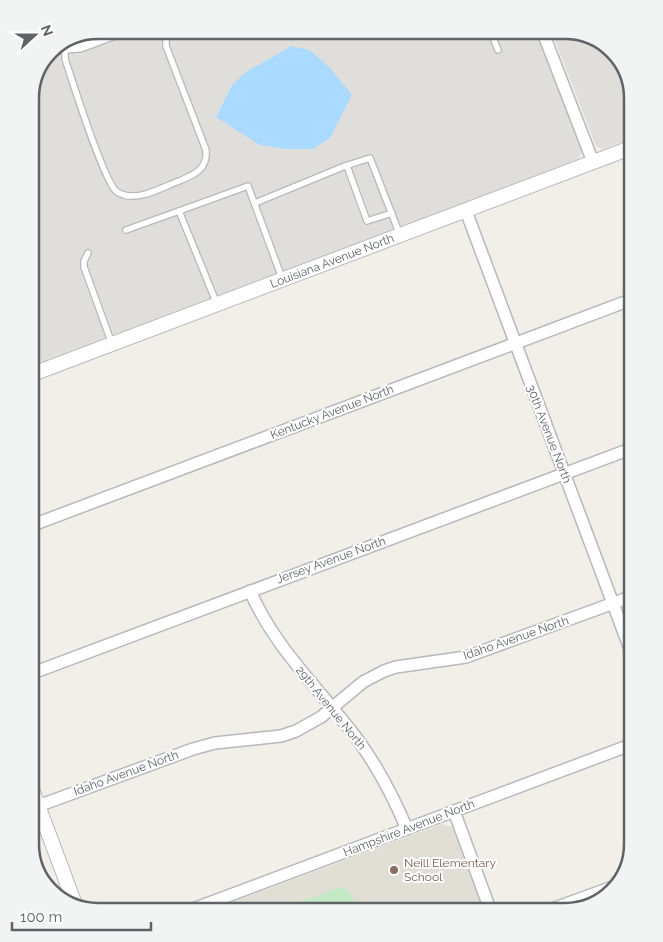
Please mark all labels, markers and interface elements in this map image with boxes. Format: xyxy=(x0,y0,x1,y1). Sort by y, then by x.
north arrow xyxy=(10,10,60,60)
text: N xyxy=(38,22,57,38)
street label: Louisiana Avenue North xyxy=(268,231,396,291)
street label: Kentucky Avenue North xyxy=(268,382,396,442)
street label: 30th Avenue North xyxy=(524,383,574,485)
street label: Jersey Avenue North xyxy=(275,534,388,586)
street label: Idaho Avenue North xyxy=(462,613,570,663)
street label: 29th Avenue North xyxy=(293,663,369,753)
street label: Idaho Avenue North xyxy=(72,748,180,798)
street label: Hampshire Avenue North xyxy=(341,796,477,860)
place label: Neill Elementary School xyxy=(404,856,496,884)
marker: Neill Elementary School xyxy=(388,864,400,876)
scale bar xyxy=(12,900,151,932)
text: 100 m xyxy=(20,908,62,926)

